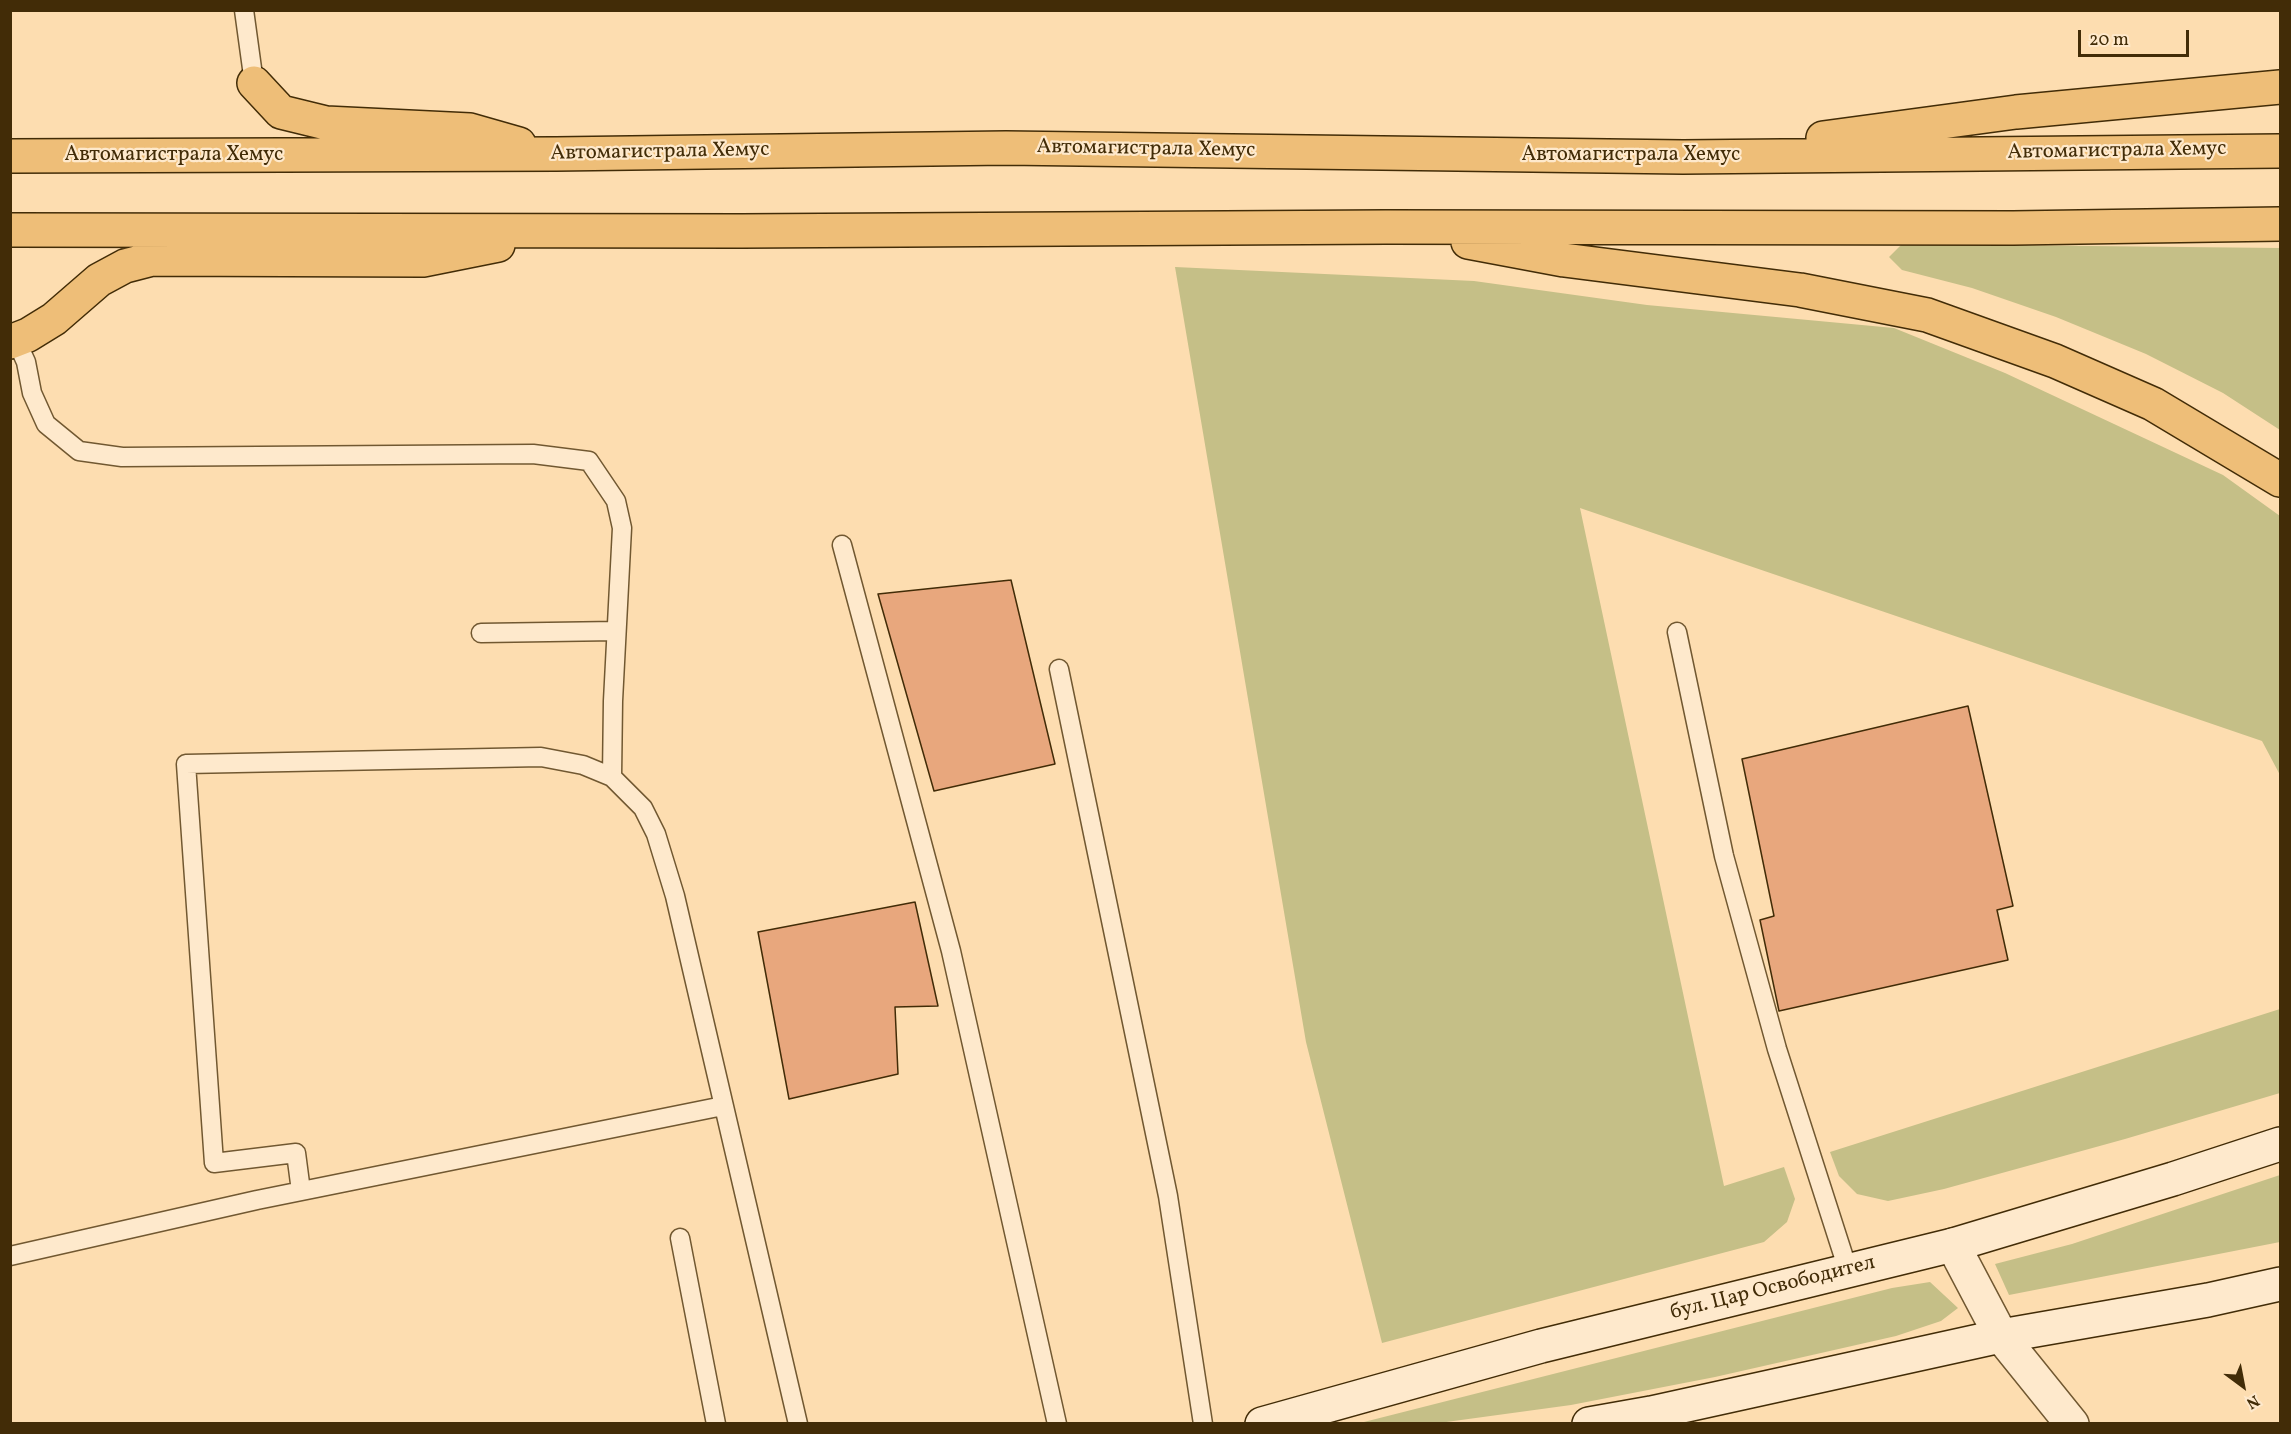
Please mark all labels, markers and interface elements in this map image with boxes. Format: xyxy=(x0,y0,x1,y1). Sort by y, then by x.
scale bar xyxy=(2081,18,2192,56)
text: 20 m xyxy=(2089,28,2129,53)
street label: Автомагистрала Хемус xyxy=(1036,135,1256,165)
street label: Автомагистрала Хемус xyxy=(2007,137,2227,167)
street label: Автомагистрала Хемус xyxy=(550,138,770,168)
street label: Автомагистрала Хемус xyxy=(65,143,283,169)
street label: Автомагистрала Хемус xyxy=(1522,143,1740,169)
street label: бул. Цар Освободител xyxy=(1668,1251,1878,1327)
north arrow xyxy=(2213,1356,2273,1416)
text: N xyxy=(2242,1389,2263,1414)

